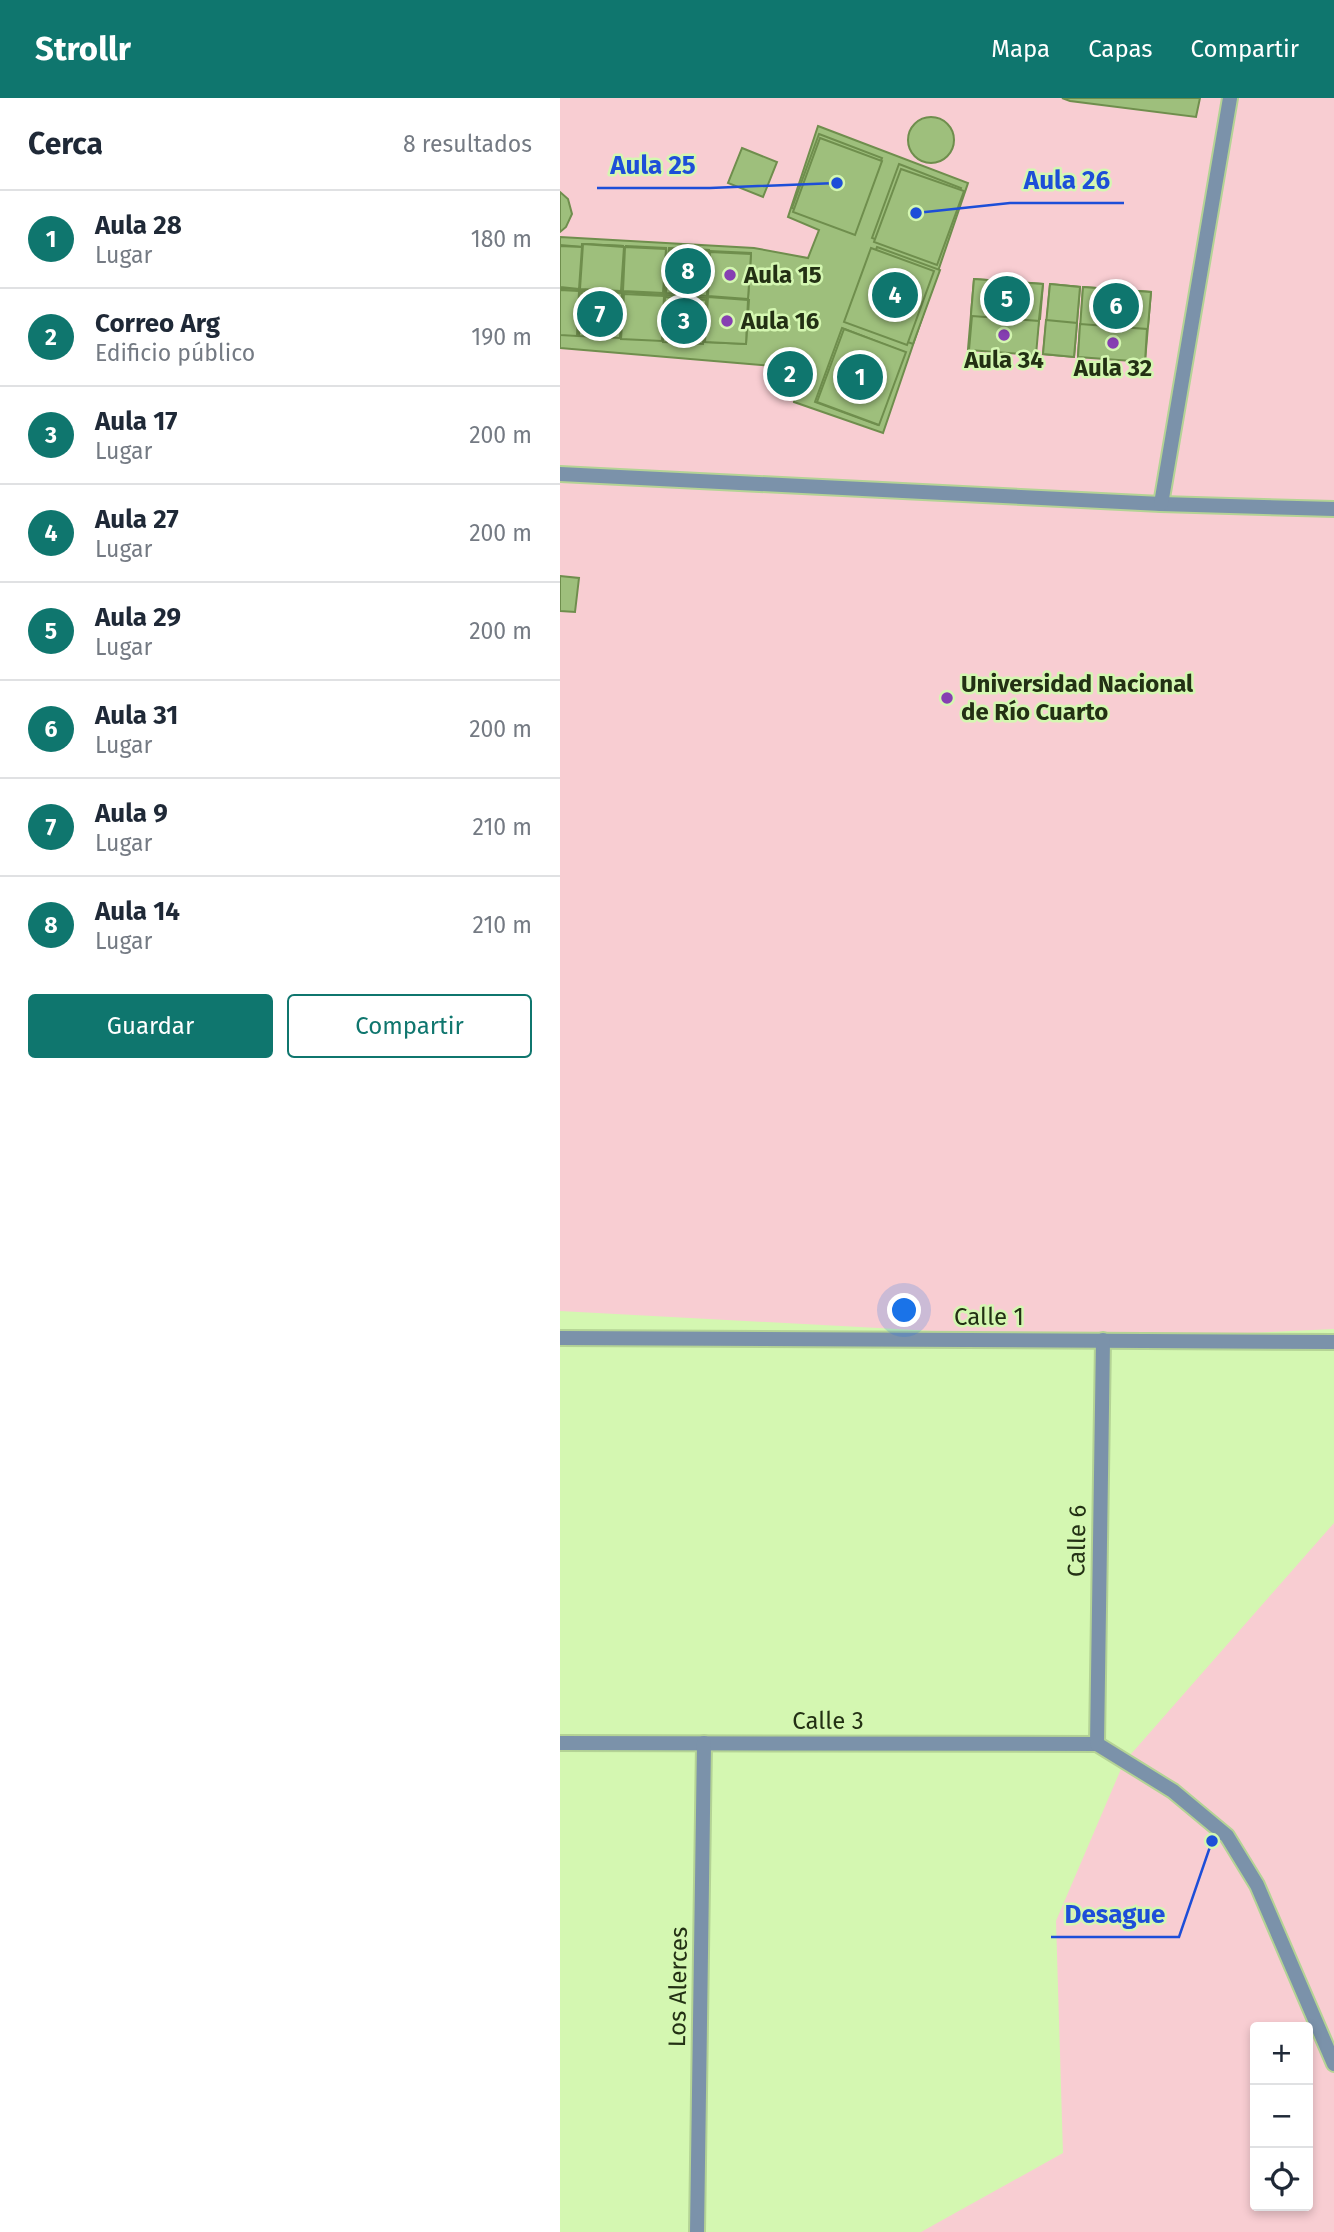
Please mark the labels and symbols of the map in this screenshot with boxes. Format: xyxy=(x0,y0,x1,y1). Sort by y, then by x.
callout: Aula 25 xyxy=(597,141,710,188)
text: Aula 25 xyxy=(609,150,696,181)
callout: Aula 26 xyxy=(1010,156,1124,203)
text: Aula 26 xyxy=(1023,165,1110,196)
pin: 8 xyxy=(665,245,711,297)
place label: Aula 15 xyxy=(743,261,822,289)
marker: Aula 15 xyxy=(722,267,738,283)
pin: 4 xyxy=(872,269,918,321)
pin: 5 xyxy=(984,273,1030,325)
pin: 6 xyxy=(1093,280,1139,332)
pin: 7 xyxy=(577,288,623,340)
pin: 3 xyxy=(661,295,707,347)
place label: Aula 16 xyxy=(740,307,819,335)
marker: Aula 16 xyxy=(719,313,735,329)
marker: Aula 34 xyxy=(996,327,1012,343)
marker: Aula 32 xyxy=(1105,335,1121,351)
place label: Aula 34 xyxy=(963,346,1044,374)
pin: 2 xyxy=(767,348,813,400)
pin: 1 xyxy=(837,351,883,403)
place label: Aula 32 xyxy=(1073,354,1152,382)
place label: Universidad Nacional de Río Cuarto xyxy=(961,670,1194,726)
marker: Universidad Nacional de Río Cuarto xyxy=(939,690,955,706)
your location xyxy=(887,1293,921,1327)
street label: Calle 1 xyxy=(954,1303,1024,1331)
street label: Calle 6 xyxy=(1062,1505,1092,1577)
street label: Calle 3 xyxy=(792,1707,864,1735)
callout: Desague xyxy=(1051,1890,1179,1937)
text: Desague xyxy=(1065,1899,1165,1930)
street label: Los Alerces xyxy=(663,1927,693,2047)

